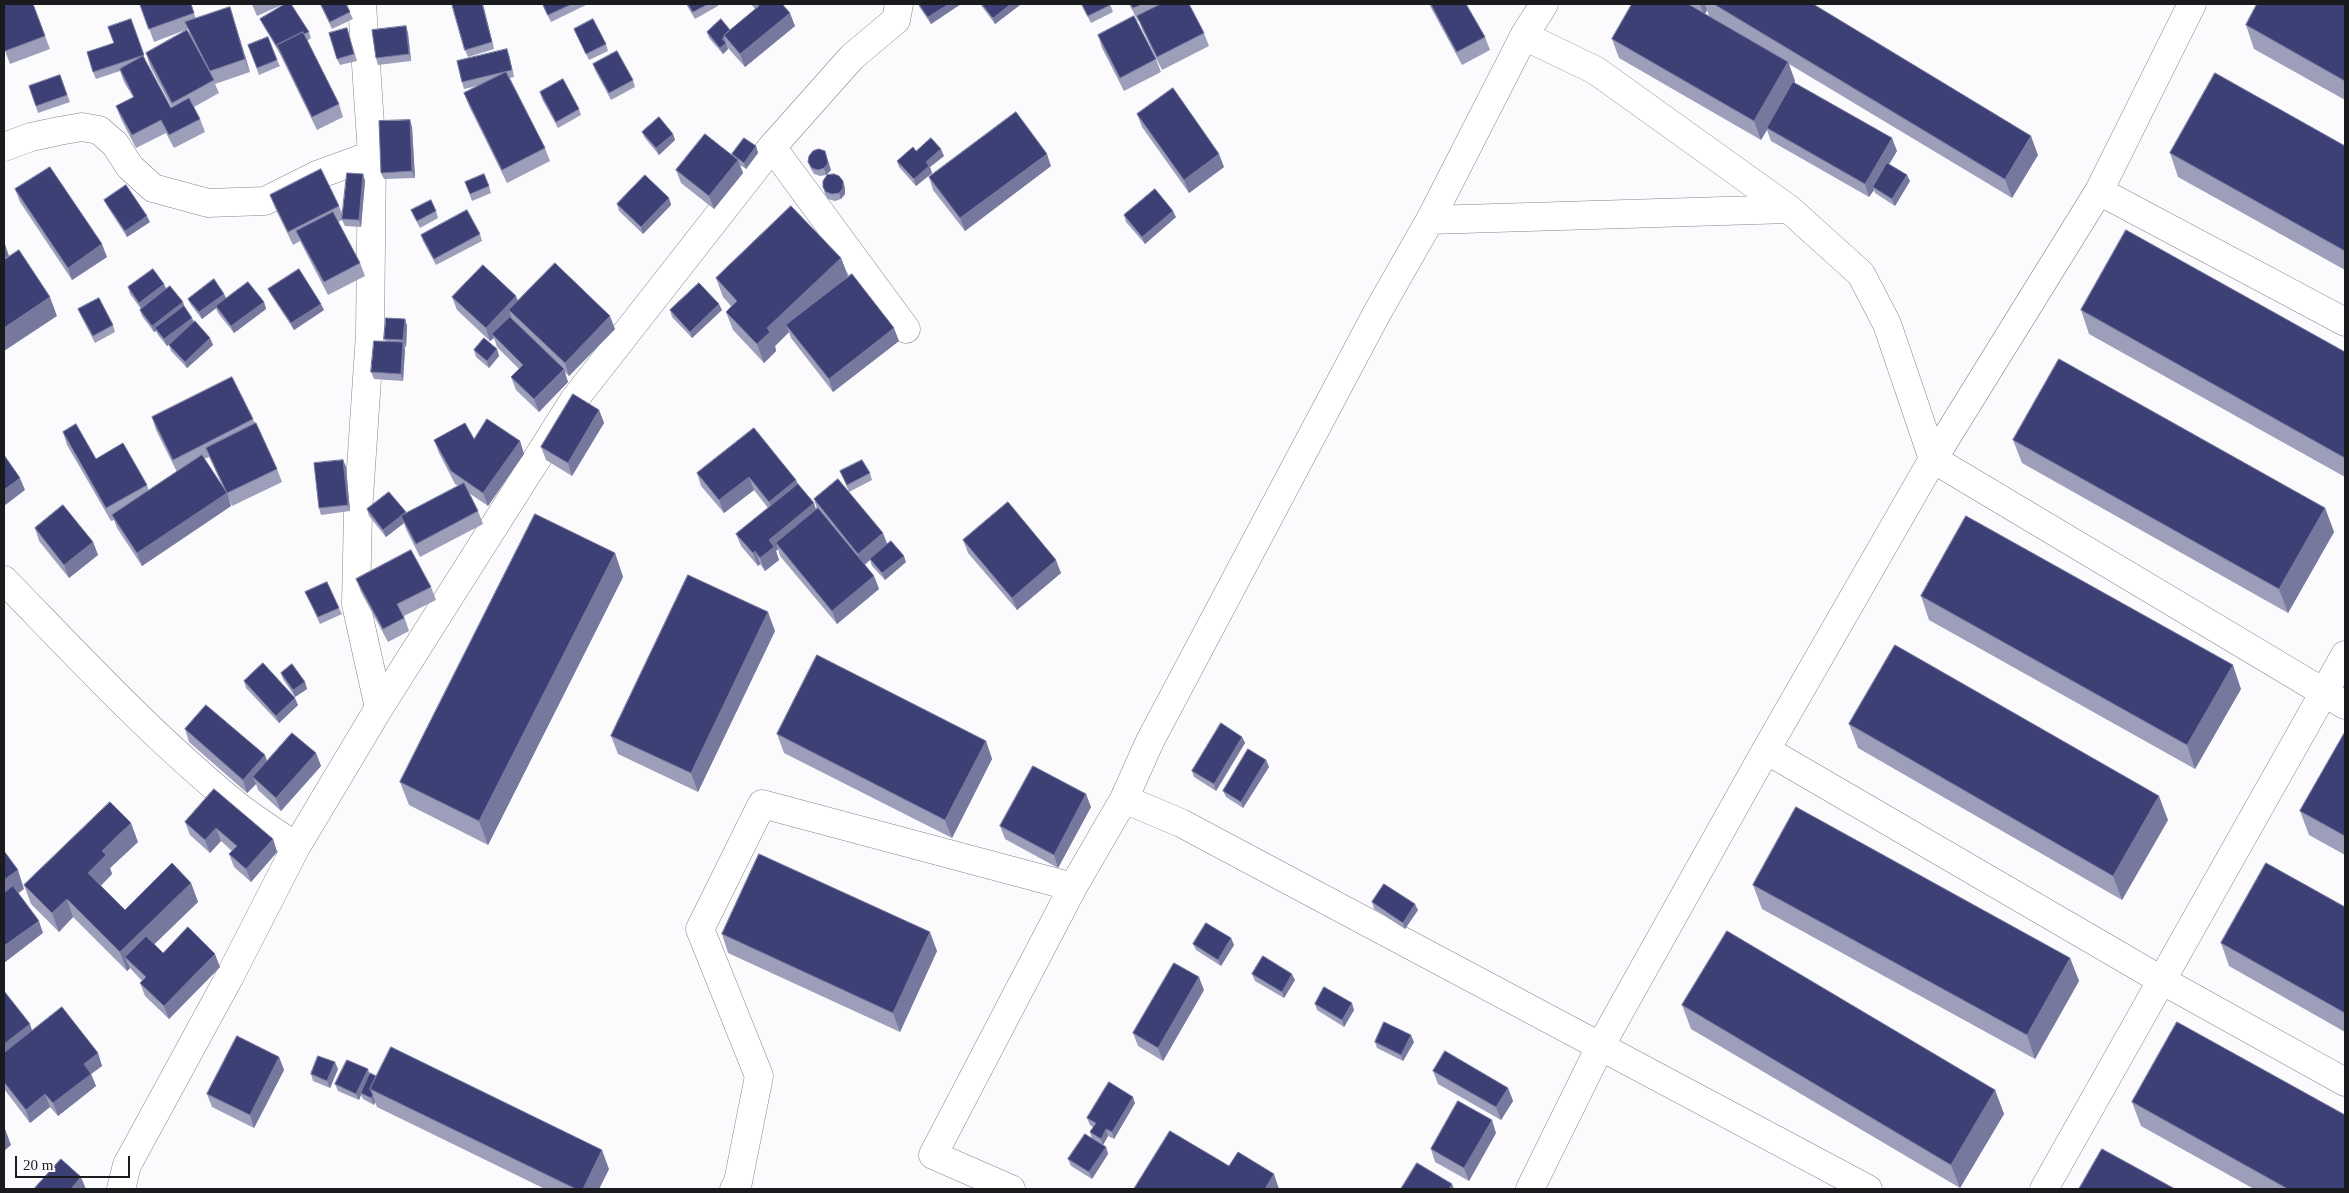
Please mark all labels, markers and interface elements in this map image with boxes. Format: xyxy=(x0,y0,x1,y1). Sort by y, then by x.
scale bar xyxy=(18,1146,132,1178)
text: 20 m xyxy=(23,1157,53,1173)

